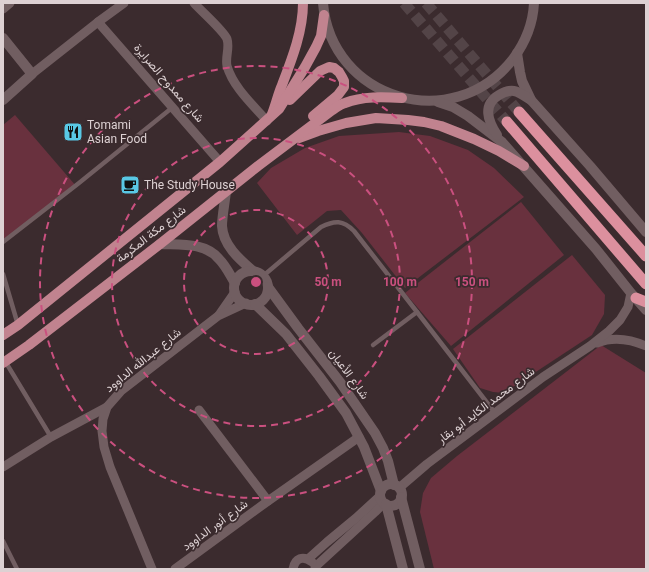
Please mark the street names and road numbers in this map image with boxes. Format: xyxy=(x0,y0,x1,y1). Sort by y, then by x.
street label: شارع ممدوح الصرايرة xyxy=(130,41,207,127)
street label: شارع مكة المكرمة xyxy=(113,203,190,267)
street label: شارع عبدالله الداوود xyxy=(102,325,185,397)
street label: شارع الأعيان xyxy=(324,346,372,403)
street label: شارع محمد الكايد أبو بقار xyxy=(434,364,539,448)
street label: شارع أنور الداوود xyxy=(180,497,252,555)

